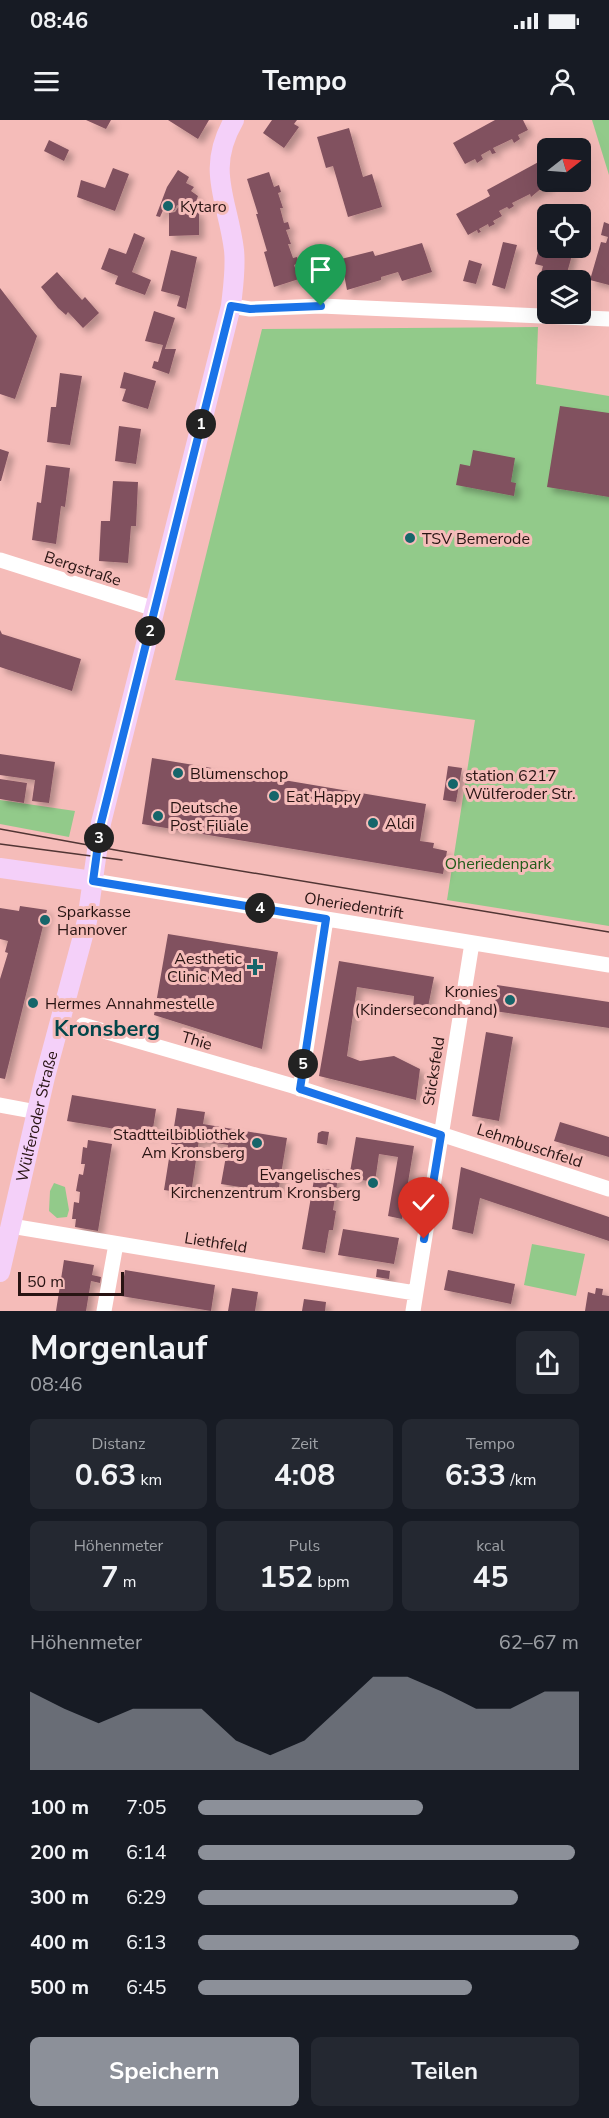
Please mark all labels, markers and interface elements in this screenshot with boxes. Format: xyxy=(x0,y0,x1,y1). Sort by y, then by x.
text: 08:46 xyxy=(30,6,88,36)
text: Tempo xyxy=(262,63,347,100)
icon: menu xyxy=(30,65,63,98)
icon: person xyxy=(546,65,579,98)
north arrow xyxy=(537,138,591,192)
map controls xyxy=(537,138,591,324)
place label: Kytaro xyxy=(180,196,227,218)
marker: Kytaro xyxy=(161,199,175,213)
button: locate xyxy=(537,204,591,258)
pin xyxy=(295,244,346,306)
icon: arrive xyxy=(304,253,337,286)
button: layers xyxy=(537,270,591,324)
pin: 1 xyxy=(186,409,216,439)
text: 1 xyxy=(196,413,206,435)
place label: TSV Bemerode xyxy=(422,528,530,550)
marker: TSV Bemerode xyxy=(403,531,417,545)
street label: Bergstraße xyxy=(41,546,124,592)
pin: 2 xyxy=(135,616,165,646)
text: 2 xyxy=(145,620,155,642)
place label: Blumenschop xyxy=(190,763,288,785)
place label: station 6217 Wülferoder Str. xyxy=(465,765,576,805)
marker: Blumenschop xyxy=(171,766,185,780)
marker: station 6217 Wülferoder Str. xyxy=(446,777,460,791)
place label: Eat Happy xyxy=(286,786,362,808)
marker: Eat Happy xyxy=(267,789,281,803)
place label: Deutsche Post Filiale xyxy=(170,797,249,837)
marker: Deutsche Post Filiale xyxy=(151,809,165,823)
place label: Aldi xyxy=(385,813,414,835)
marker: Aldi xyxy=(366,816,380,830)
pin: 3 xyxy=(84,823,114,853)
text: 3 xyxy=(94,827,104,849)
park label: Oheriedenpark xyxy=(445,853,552,875)
street label: Oheriedentrift xyxy=(303,887,406,925)
pin: 4 xyxy=(245,893,275,923)
text: 4 xyxy=(255,897,265,919)
place label: Sparkasse Hannover xyxy=(57,901,131,941)
marker: Sparkasse Hannover xyxy=(38,913,52,927)
place label: Aesthetic Clinic Med xyxy=(167,948,243,988)
marker: Aesthetic Clinic Med xyxy=(246,958,264,976)
place label: Kronies (Kindersecondhand) xyxy=(355,981,498,1021)
place label: Hermes Annahmestelle xyxy=(45,993,215,1015)
marker: Kronies (Kindersecondhand) xyxy=(503,993,517,1007)
marker: Hermes Annahmestelle xyxy=(26,996,40,1010)
district label: Kronsberg xyxy=(54,1014,160,1044)
street label: Thie xyxy=(179,1026,215,1056)
street label: Sticksfeld xyxy=(418,1035,450,1107)
street label: Wülferoder Straße xyxy=(11,1048,64,1184)
pin: 5 xyxy=(288,1049,318,1079)
text: 5 xyxy=(298,1053,308,1075)
street label: Lehmbuschfeld xyxy=(474,1118,585,1173)
place label: Stadtteilbibliothek Am Kronsberg xyxy=(113,1124,246,1164)
marker: Stadtteilbibliothek Am Kronsberg xyxy=(250,1136,264,1150)
place label: Evangelisches Kirchenzentrum Kronsberg xyxy=(170,1164,361,1204)
marker: Evangelisches Kirchenzentrum Kronsberg xyxy=(366,1176,380,1190)
pin xyxy=(398,1177,449,1239)
icon: check xyxy=(407,1186,440,1219)
street label: Liethfeld xyxy=(183,1227,249,1259)
scale bar xyxy=(18,1269,124,1296)
text: 50 m xyxy=(27,1271,64,1293)
text: Morgenlauf xyxy=(30,1326,207,1371)
button: share xyxy=(516,1331,579,1394)
text: 08:46 xyxy=(30,1371,83,1398)
text: Distanz xyxy=(92,1433,145,1455)
text: Zeit xyxy=(291,1433,318,1455)
text: Tempo xyxy=(466,1433,515,1455)
text: 0.63 xyxy=(75,1455,136,1496)
text: 4:08 xyxy=(274,1455,335,1496)
text: 6:33 xyxy=(445,1455,506,1496)
text: km xyxy=(136,1469,162,1491)
text: /km xyxy=(506,1469,536,1491)
text: Höhenmeter xyxy=(74,1535,163,1557)
text: Puls xyxy=(289,1535,320,1557)
text: kcal xyxy=(476,1535,505,1557)
text: 7 xyxy=(101,1557,119,1598)
text: 152 xyxy=(259,1557,313,1598)
text: 45 xyxy=(473,1557,509,1598)
text: m xyxy=(119,1571,136,1593)
text: bpm xyxy=(313,1571,350,1593)
text: Höhenmeter xyxy=(30,1629,142,1656)
text: 62–67 m xyxy=(499,1629,579,1656)
text: 100 m xyxy=(30,1794,89,1821)
text: 7:05 xyxy=(126,1794,167,1821)
text: 200 m xyxy=(30,1839,89,1866)
text: 6:14 xyxy=(126,1839,167,1866)
text: 300 m xyxy=(30,1884,89,1911)
text: 6:29 xyxy=(126,1884,167,1911)
text: 400 m xyxy=(30,1929,89,1956)
text: 6:13 xyxy=(126,1929,167,1956)
text: 500 m xyxy=(30,1974,89,2001)
text: 6:45 xyxy=(126,1974,167,2001)
button: Speichern xyxy=(30,2037,299,2106)
button: Teilen xyxy=(311,2037,579,2106)

